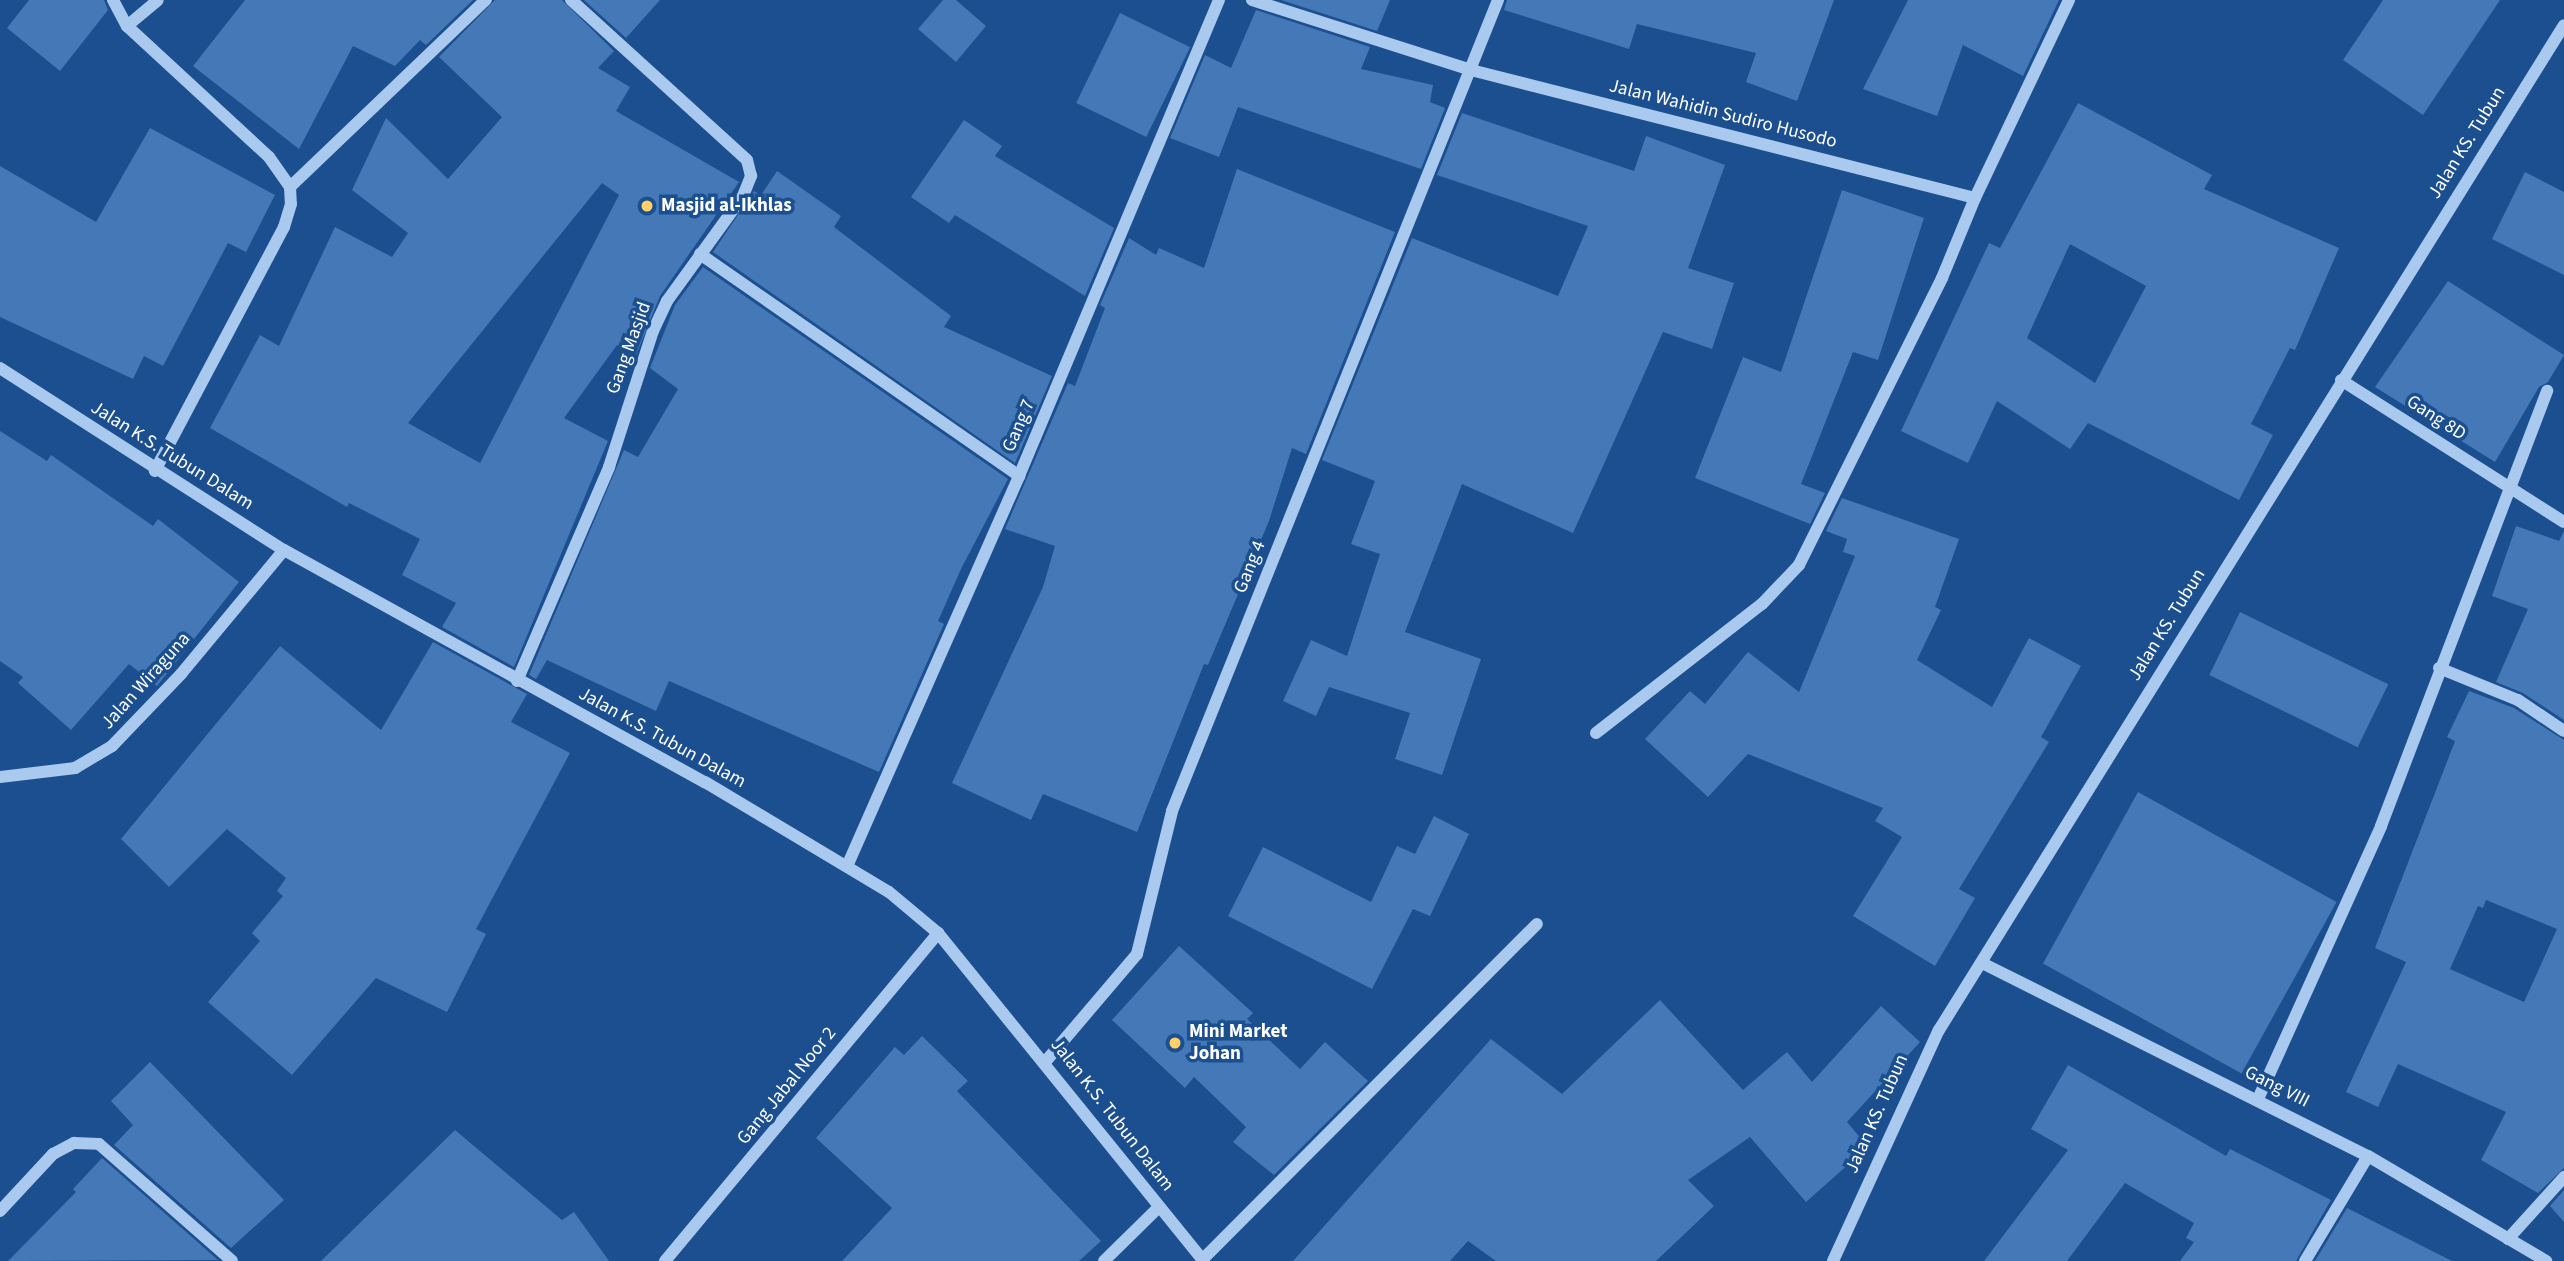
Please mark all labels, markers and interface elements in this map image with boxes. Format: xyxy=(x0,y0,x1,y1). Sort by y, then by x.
street label: Jalan Wahidin Sudiro Husodo xyxy=(1607,75,1839,153)
street label: Jalan KS. Tubun xyxy=(2424,83,2510,203)
place label: Masjid al-Ikhlas xyxy=(661,195,792,217)
marker: Masjid al-Ikhlas xyxy=(639,198,655,214)
street label: Gang Masjid xyxy=(602,299,656,397)
street label: Gang 8D xyxy=(2402,390,2470,446)
street label: Gang 7 xyxy=(998,396,1040,456)
street label: Jalan K.S. Tubun Dalam xyxy=(86,397,258,515)
street label: Gang 4 xyxy=(1229,537,1271,597)
street label: Jalan KS. Tubun xyxy=(2124,565,2210,685)
street label: Jalan Wiraguna xyxy=(97,628,195,734)
street label: Jalan K.S. Tubun Dalam xyxy=(574,683,750,793)
place label: Mini Market Johan xyxy=(1189,1021,1287,1065)
street label: Gang Jabal Noor 2 xyxy=(733,1023,841,1149)
street label: Jalan K.S. Tubun Dalam xyxy=(1045,1034,1179,1196)
marker: Mini Market Johan xyxy=(1167,1035,1183,1051)
street label: Jalan KS. Tubun xyxy=(1841,1051,1913,1177)
street label: Gang VIII xyxy=(2241,1061,2313,1113)

